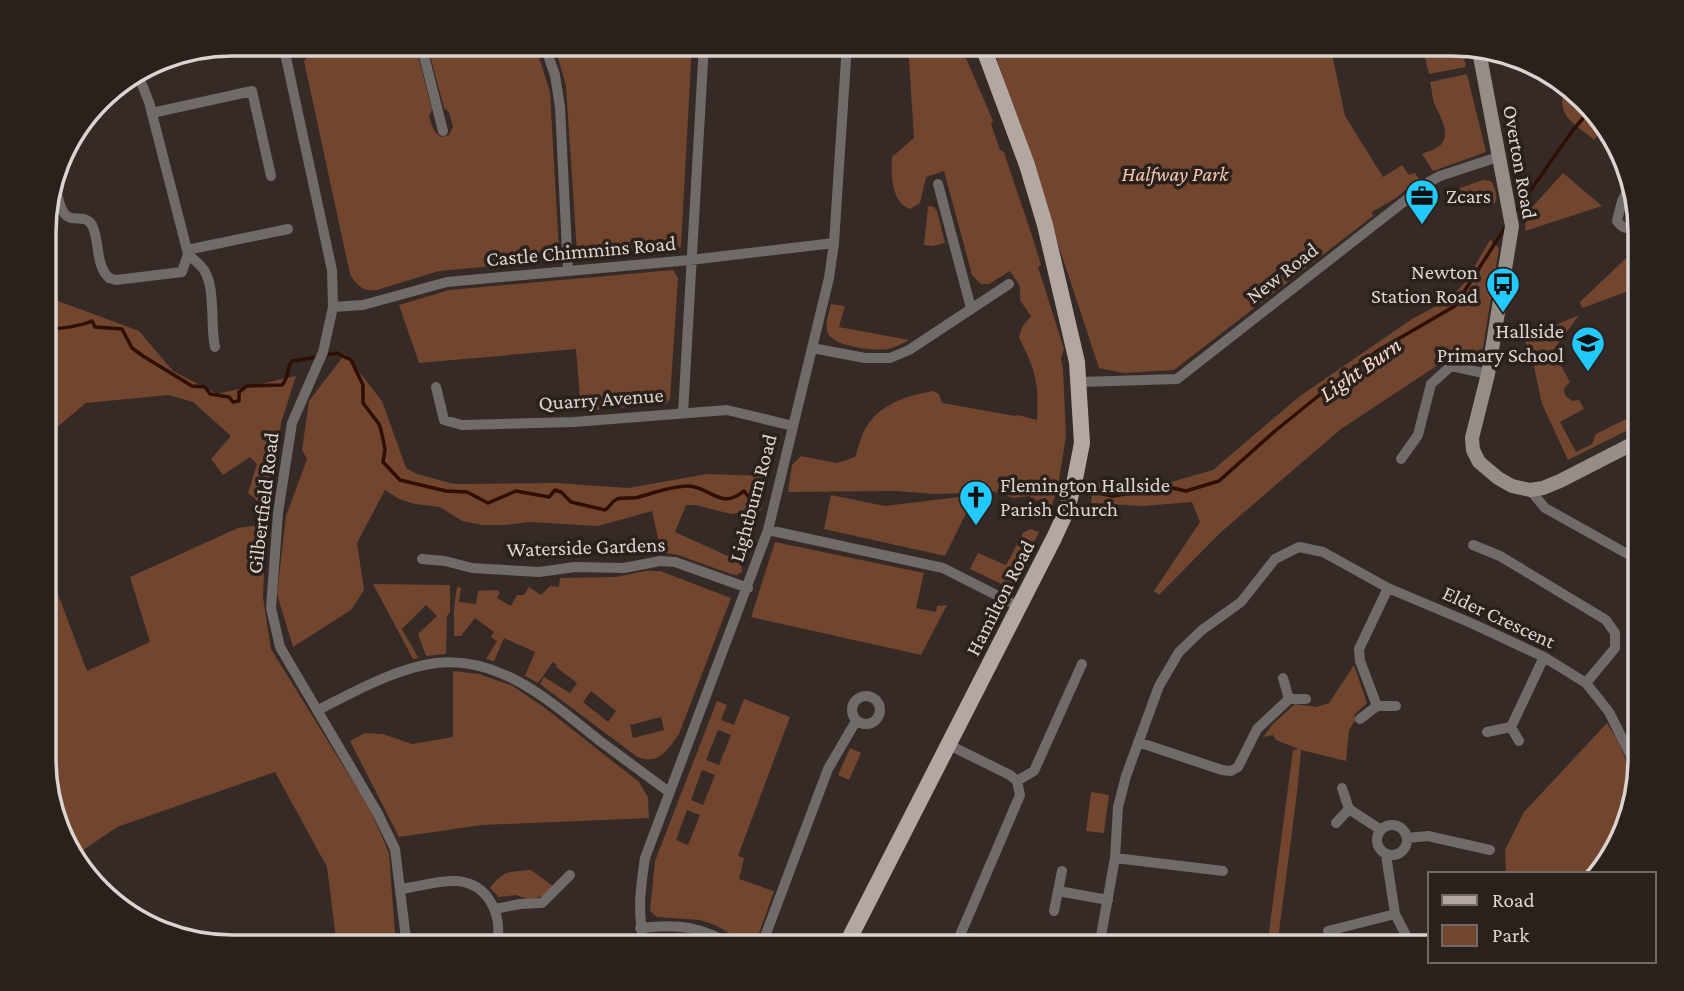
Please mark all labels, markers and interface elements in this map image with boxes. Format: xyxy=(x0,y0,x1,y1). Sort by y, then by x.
street label: Overton Road xyxy=(1498,103,1542,221)
park label: Halfway Park xyxy=(1122,162,1229,186)
office icon: Zcars xyxy=(1403,177,1441,226)
place label: Zcars xyxy=(1446,184,1491,208)
street label: Castle Chimmins Road xyxy=(485,231,677,271)
street label: New Road xyxy=(1241,237,1323,309)
place label: Newton Station Road xyxy=(1371,260,1478,308)
bus stop icon: Newton Station Road xyxy=(1484,265,1522,314)
place label: Hallside Primary School xyxy=(1437,319,1564,367)
school or university icon: Hallside Primary School xyxy=(1569,324,1607,373)
water label: Light Burn xyxy=(1314,331,1406,407)
street label: Quarry Avenue xyxy=(538,383,664,415)
street label: Gilbertfield Road xyxy=(242,431,284,575)
street label: Lightburn Road xyxy=(724,431,782,565)
place label: Flemington Hallside Parish Church xyxy=(1000,473,1170,521)
church icon: Flemington Hallside Parish Church xyxy=(957,478,995,527)
street label: Waterside Gardens xyxy=(506,532,666,562)
street label: Hamilton Road xyxy=(961,536,1039,660)
street label: Elder Crescent xyxy=(1439,580,1560,654)
legend xyxy=(1428,872,1656,963)
text: Road xyxy=(1492,888,1535,912)
text: Park xyxy=(1492,923,1529,947)

